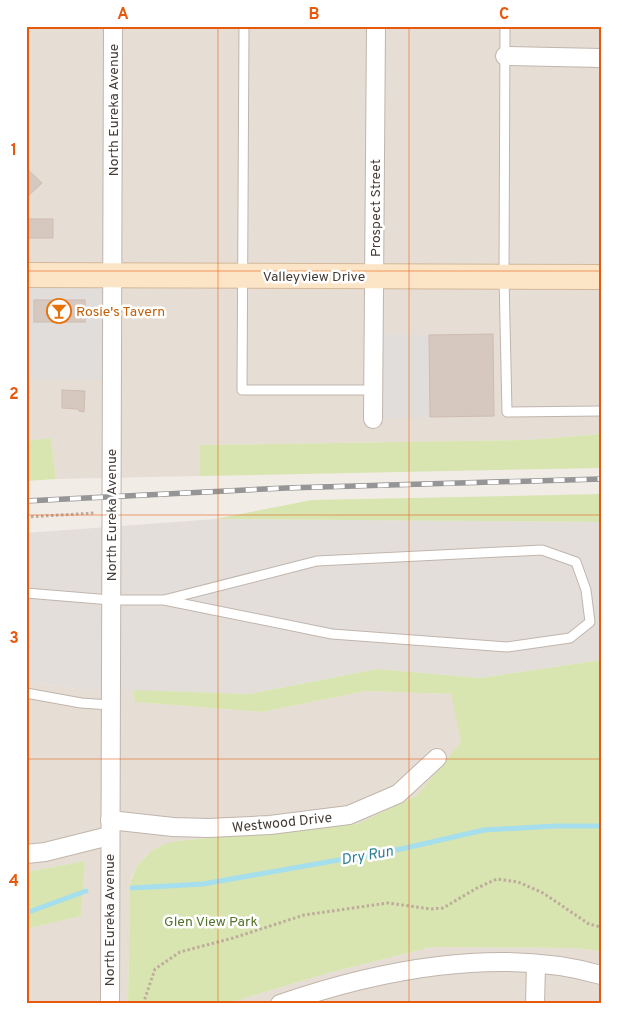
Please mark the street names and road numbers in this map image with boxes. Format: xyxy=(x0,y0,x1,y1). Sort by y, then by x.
street label: North Eureka Avenue xyxy=(106,44,123,176)
street label: Prospect Street xyxy=(368,159,385,257)
street label: Valleyview Drive xyxy=(263,269,365,286)
street label: North Eureka Avenue xyxy=(104,449,121,581)
street label: Westwood Drive xyxy=(231,810,333,837)
street label: North Eureka Avenue xyxy=(102,854,119,986)

